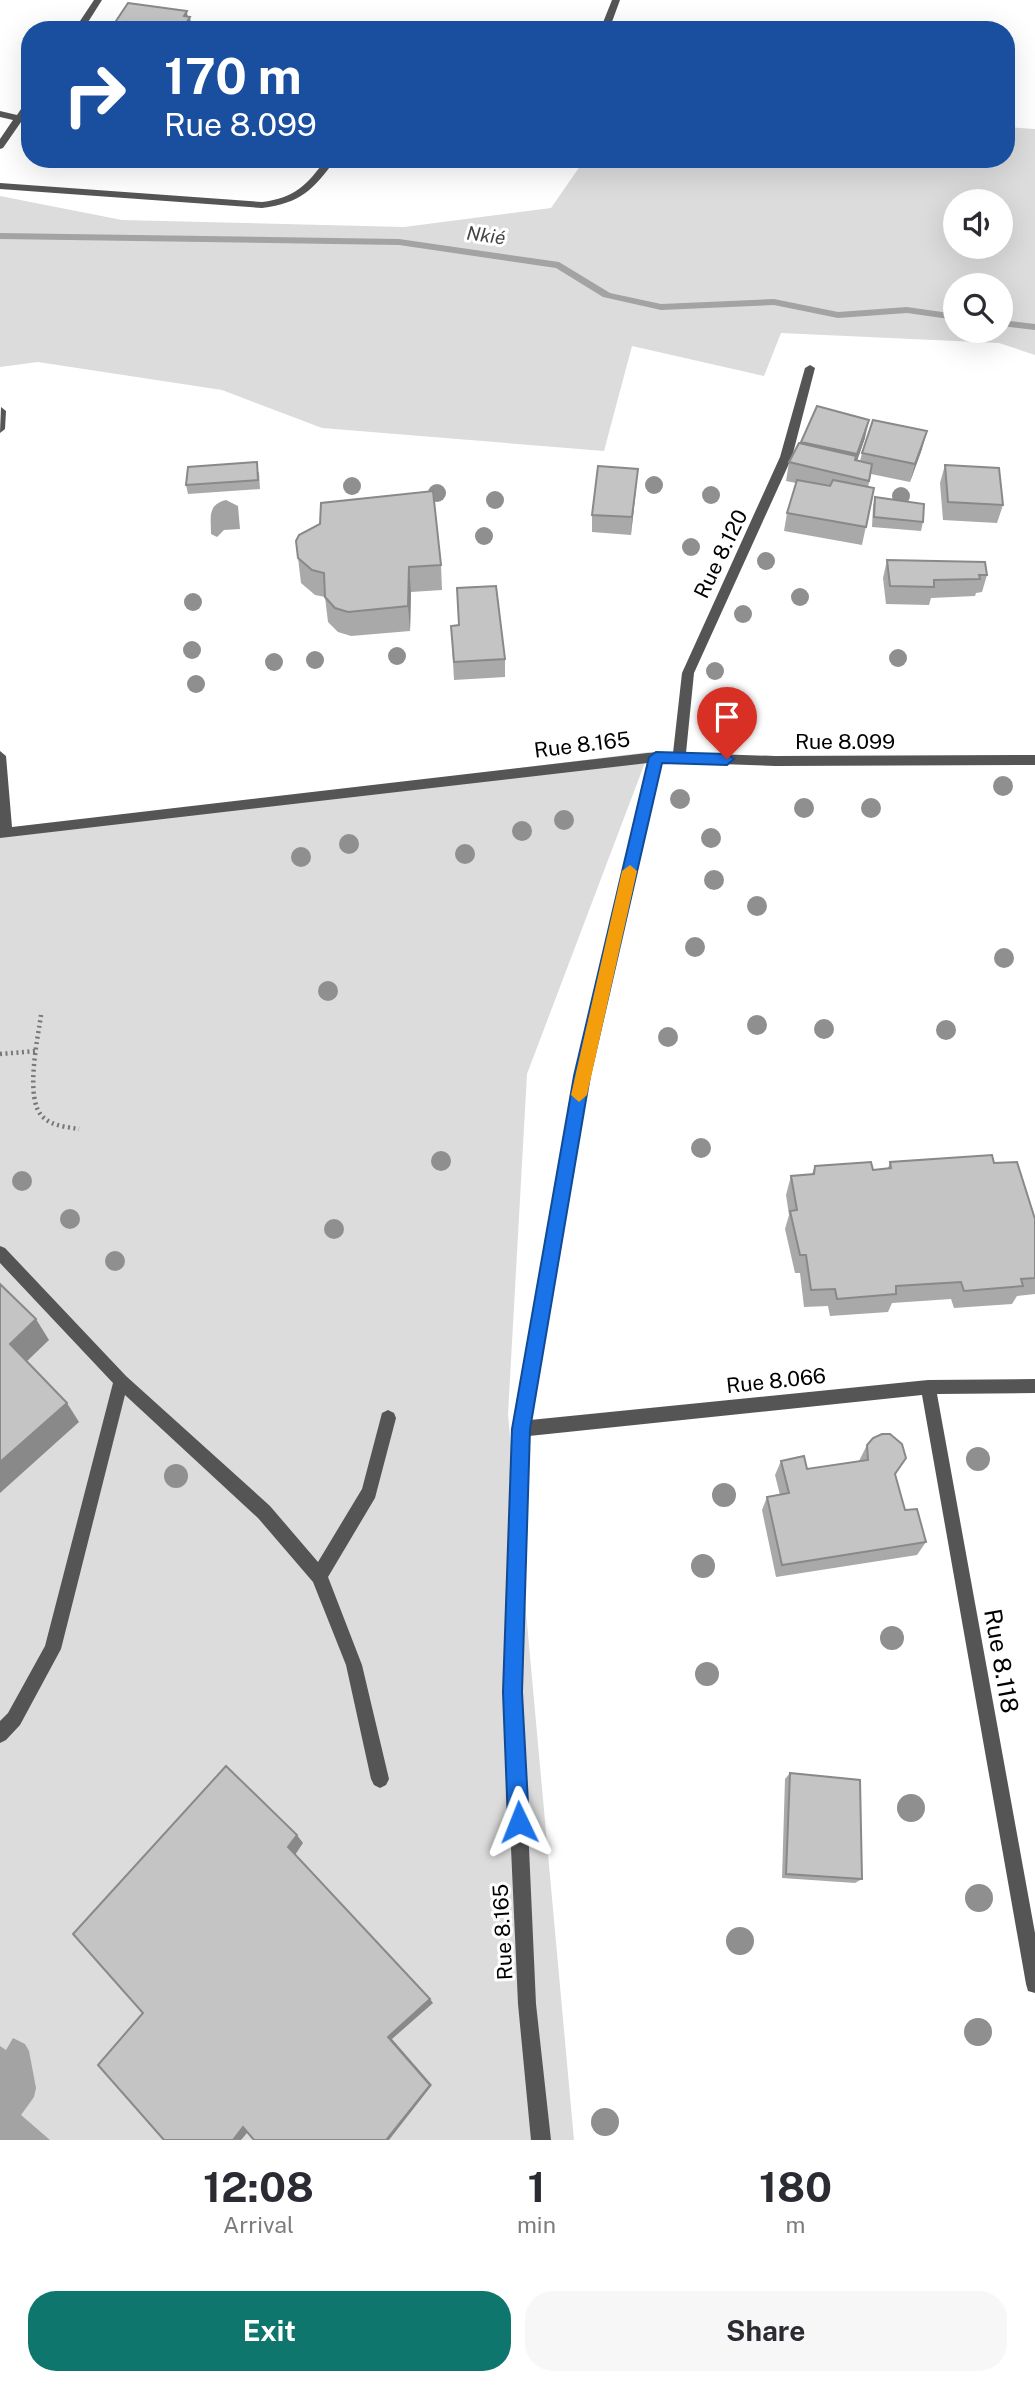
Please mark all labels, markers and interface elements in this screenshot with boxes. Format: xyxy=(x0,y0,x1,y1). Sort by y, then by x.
text: 170 m xyxy=(164,47,302,105)
icon: right xyxy=(49,49,140,140)
text: Rue 8.099 xyxy=(164,106,317,143)
map controls xyxy=(943,189,1013,343)
button: sound xyxy=(943,189,1013,259)
water label: Nkié xyxy=(465,221,507,249)
button: search xyxy=(943,273,1013,343)
street label: Rue 8.120 xyxy=(688,505,753,602)
pin xyxy=(697,687,757,759)
icon: arrive xyxy=(708,698,746,736)
street label: Rue 8.165 xyxy=(533,726,631,763)
street label: Rue 8.099 xyxy=(795,729,895,754)
street label: Rue 8.066 xyxy=(725,1363,827,1398)
street label: Rue 8.118 xyxy=(979,1607,1025,1715)
position arrow xyxy=(482,1785,556,1859)
street label: Rue 8.165 xyxy=(487,1883,518,1981)
text: 12:08 xyxy=(203,2162,314,2211)
text: 1 xyxy=(527,2162,545,2211)
text: 180 xyxy=(759,2162,832,2211)
text: Arrival xyxy=(223,2211,294,2238)
text: min xyxy=(517,2211,556,2238)
text: m xyxy=(786,2211,805,2238)
button: Exit xyxy=(28,2291,511,2371)
button: Share xyxy=(525,2291,1007,2371)

